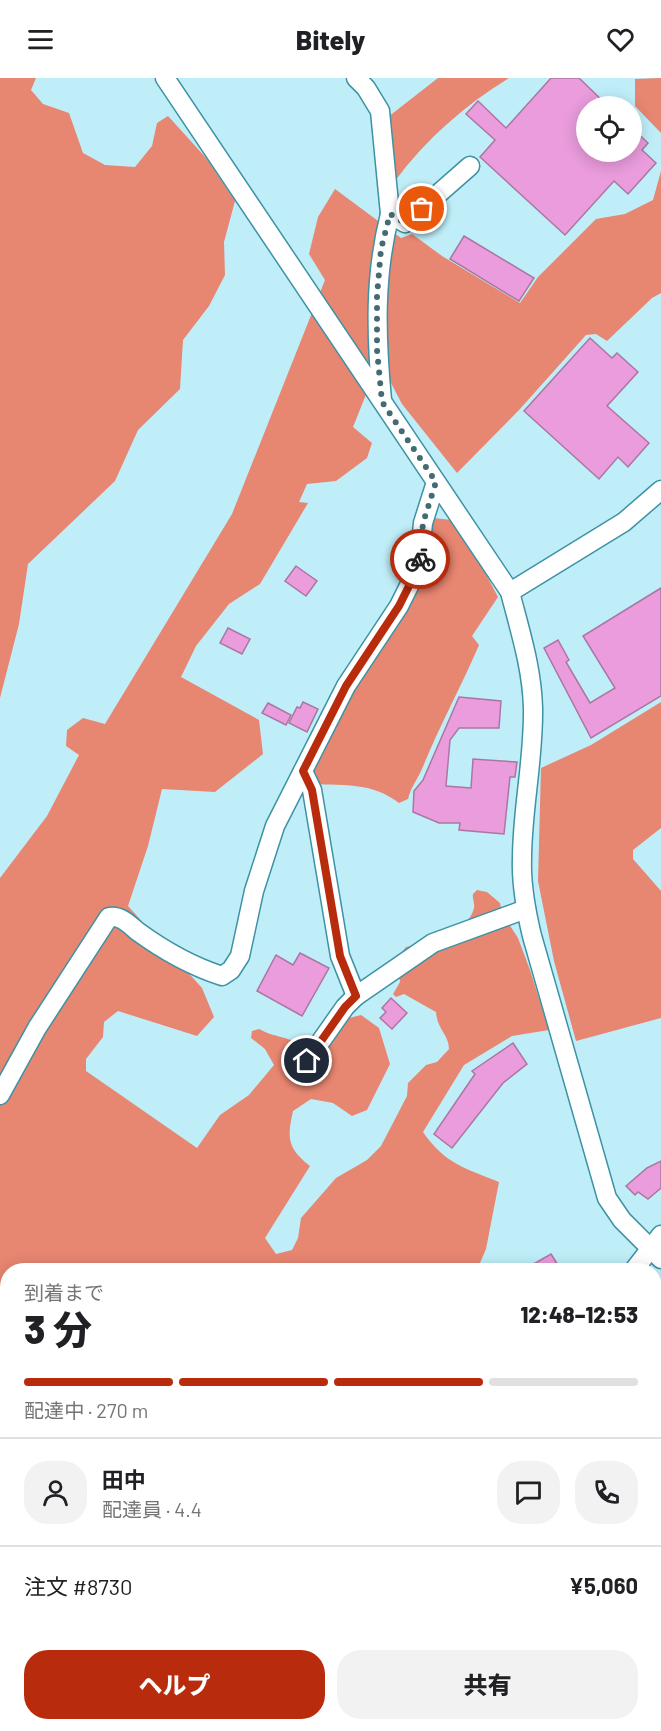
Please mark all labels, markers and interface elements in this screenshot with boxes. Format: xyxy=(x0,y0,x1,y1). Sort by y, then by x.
icon: menu xyxy=(24,23,57,56)
text: Bitely xyxy=(296,23,365,55)
icon: heart xyxy=(604,23,637,56)
map controls xyxy=(576,96,642,162)
button: locate xyxy=(576,96,642,162)
pin xyxy=(396,183,447,234)
icon: bag xyxy=(405,192,438,225)
courier xyxy=(390,529,450,589)
icon: bike xyxy=(404,543,437,576)
pin xyxy=(281,1035,332,1086)
icon: home xyxy=(290,1044,323,1077)
text: 到着まで xyxy=(24,1280,104,1304)
text: 12:48–12:53 xyxy=(520,1301,638,1327)
text: 3 分 xyxy=(24,1305,92,1352)
text: 配達中 · 270 m xyxy=(24,1398,148,1422)
button: person xyxy=(24,1461,87,1524)
button: chat xyxy=(497,1461,560,1524)
button: phone xyxy=(575,1461,638,1524)
text: 田中 xyxy=(102,1466,146,1492)
text: 配達員 · 4.4 xyxy=(102,1497,202,1521)
text: ¥5,060 xyxy=(569,1572,638,1598)
text: 注文 #8730 xyxy=(24,1573,133,1599)
button: ヘルプ xyxy=(24,1650,325,1719)
button: 共有 xyxy=(337,1650,638,1719)

